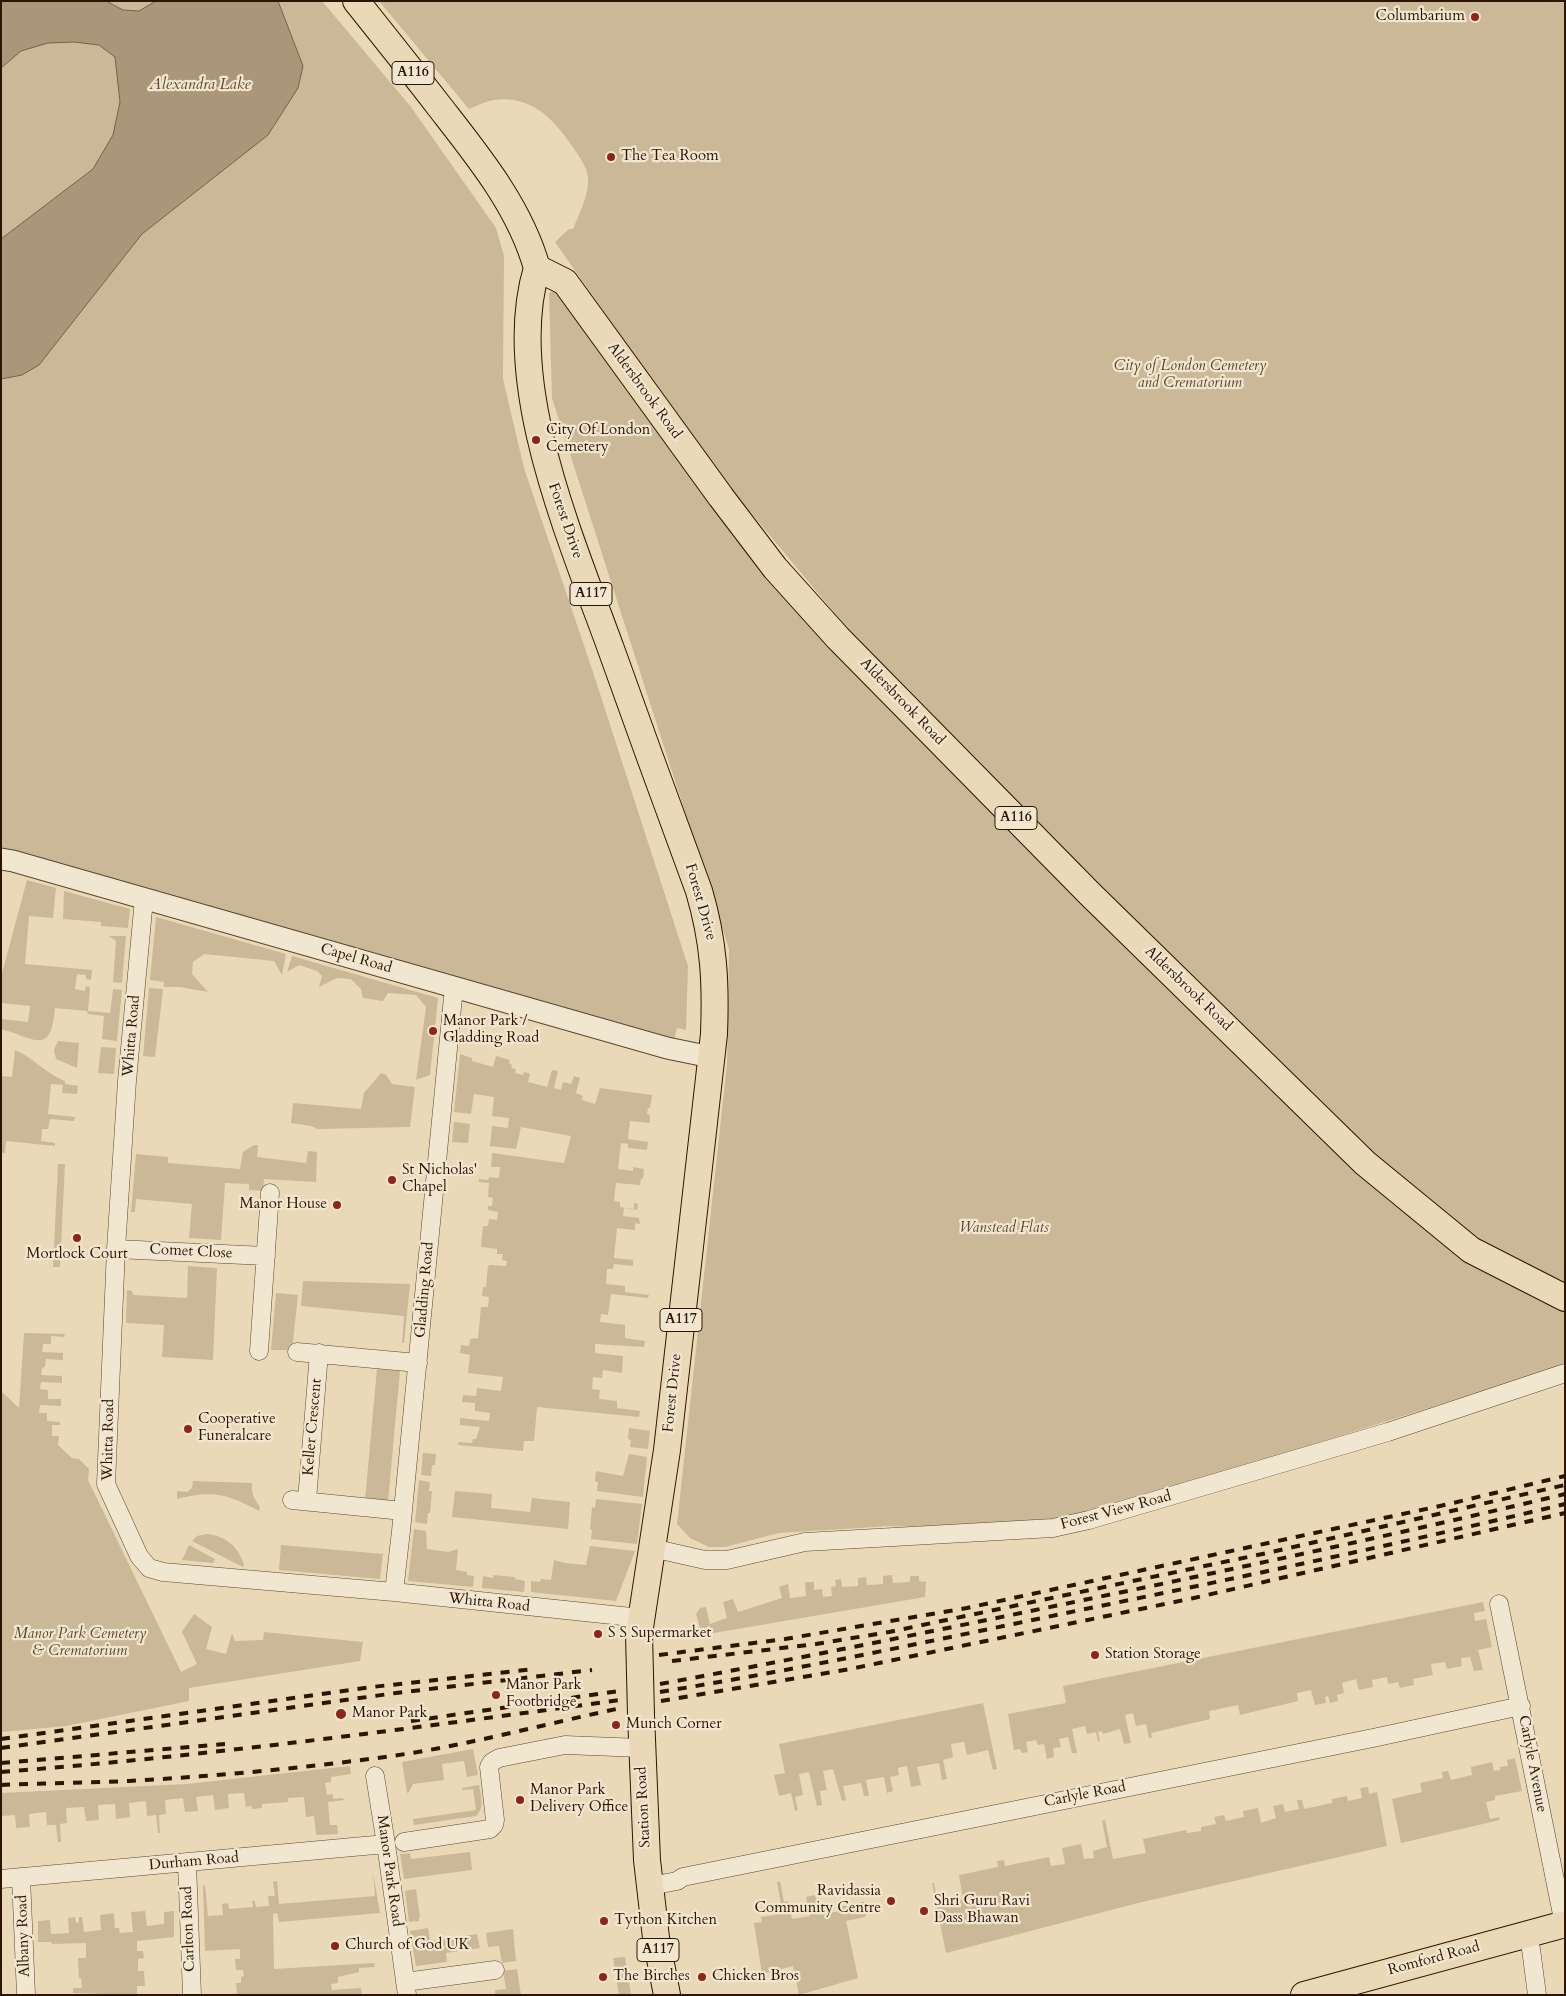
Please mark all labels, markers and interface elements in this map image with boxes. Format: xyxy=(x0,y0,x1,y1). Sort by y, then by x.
place label: Columbarium xyxy=(1376,8,1465,26)
marker: Columbarium xyxy=(1469,11,1481,23)
road number: A116 xyxy=(392,62,434,84)
water label: Alexandra Lake xyxy=(149,75,251,95)
place label: The Tea Room xyxy=(621,148,719,166)
marker: The Tea Room xyxy=(605,151,617,163)
street label: Aldersbrook Road xyxy=(603,339,685,443)
park label: City of London Cemetery and Crematorium xyxy=(1114,358,1266,393)
place label: City Of London Cemetery xyxy=(546,422,650,457)
marker: City Of London Cemetery xyxy=(530,434,542,446)
street label: Forest Drive xyxy=(544,481,586,561)
road number: A117 xyxy=(570,582,612,606)
street label: Aldersbrook Road xyxy=(856,655,948,749)
road number: A116 xyxy=(995,806,1037,830)
street label: Forest Drive xyxy=(680,862,720,942)
street label: Capel Road xyxy=(318,940,394,978)
street label: Aldersbrook Road xyxy=(1141,943,1235,1035)
street label: Whitta Road xyxy=(119,994,145,1078)
place label: Manor Park / Gladding Road xyxy=(443,1013,539,1048)
marker: Manor Park / Gladding Road xyxy=(427,1025,439,1037)
place label: St Nicholas' Chapel xyxy=(402,1162,477,1197)
marker: St Nicholas' Chapel xyxy=(386,1174,398,1186)
place label: Manor House xyxy=(240,1196,327,1214)
marker: Manor House xyxy=(331,1199,343,1211)
park label: Wanstead Flats xyxy=(959,1220,1049,1238)
marker: Mortlock Court xyxy=(71,1232,83,1244)
street label: Comet Close xyxy=(149,1241,233,1263)
street label: Gladding Road xyxy=(412,1241,438,1339)
place label: Mortlock Court xyxy=(26,1246,128,1264)
road number: A117 xyxy=(660,1308,702,1332)
street label: Forest Drive xyxy=(660,1353,686,1433)
street label: Keller Crescent xyxy=(300,1378,326,1476)
street label: Whitta Road xyxy=(99,1399,119,1481)
place label: Cooperative Funeralcare xyxy=(198,1411,276,1446)
marker: Cooperative Funeralcare xyxy=(182,1423,194,1435)
street label: Forest View Road xyxy=(1059,1488,1173,1534)
street label: Whitta Road xyxy=(447,1590,531,1616)
place label: S S Supermarket xyxy=(608,1625,711,1643)
park label: Manor Park Cemetery & Crematorium xyxy=(14,1626,146,1661)
marker: S S Supermarket xyxy=(592,1628,604,1640)
place label: Station Storage xyxy=(1105,1646,1201,1664)
marker: Station Storage xyxy=(1089,1649,1101,1661)
place label: Manor Park Footbridge xyxy=(506,1677,582,1712)
marker: Manor Park Footbridge xyxy=(490,1689,502,1701)
place label: Manor Park xyxy=(352,1705,428,1723)
marker: Manor Park xyxy=(334,1707,348,1721)
street label: Carlyle Avenue xyxy=(1514,1714,1550,1814)
place label: Munch Corner xyxy=(626,1716,722,1734)
marker: Munch Corner xyxy=(610,1719,622,1731)
street label: Station Road xyxy=(633,1766,655,1848)
street label: Carlyle Road xyxy=(1043,1778,1127,1812)
place label: Manor Park Delivery Office xyxy=(530,1782,628,1817)
marker: Manor Park Delivery Office xyxy=(514,1794,526,1806)
street label: Manor Park Road xyxy=(372,1814,406,1928)
street label: Durham Road xyxy=(148,1849,240,1875)
place label: Ravidassia Community Centre xyxy=(755,1883,881,1918)
street label: Carlton Road xyxy=(179,1886,199,1972)
place label: Shri Guru Ravi Dass Bhawan xyxy=(934,1893,1030,1928)
street label: Albany Road xyxy=(14,1894,34,1978)
marker: Ravidassia Community Centre xyxy=(885,1895,897,1907)
marker: Shri Guru Ravi Dass Bhawan xyxy=(918,1905,930,1917)
place label: Tython Kitchen xyxy=(614,1912,717,1930)
marker: Tython Kitchen xyxy=(598,1915,610,1927)
place label: Church of God UK xyxy=(345,1937,470,1955)
road number: A117 xyxy=(637,1938,679,1962)
street label: Romford Road xyxy=(1386,1938,1482,1980)
marker: Church of God UK xyxy=(329,1940,341,1952)
place label: The Birches xyxy=(613,1968,690,1986)
place label: Chicken Bros xyxy=(712,1968,799,1986)
marker: The Birches xyxy=(597,1971,609,1983)
marker: Chicken Bros xyxy=(696,1971,708,1983)

